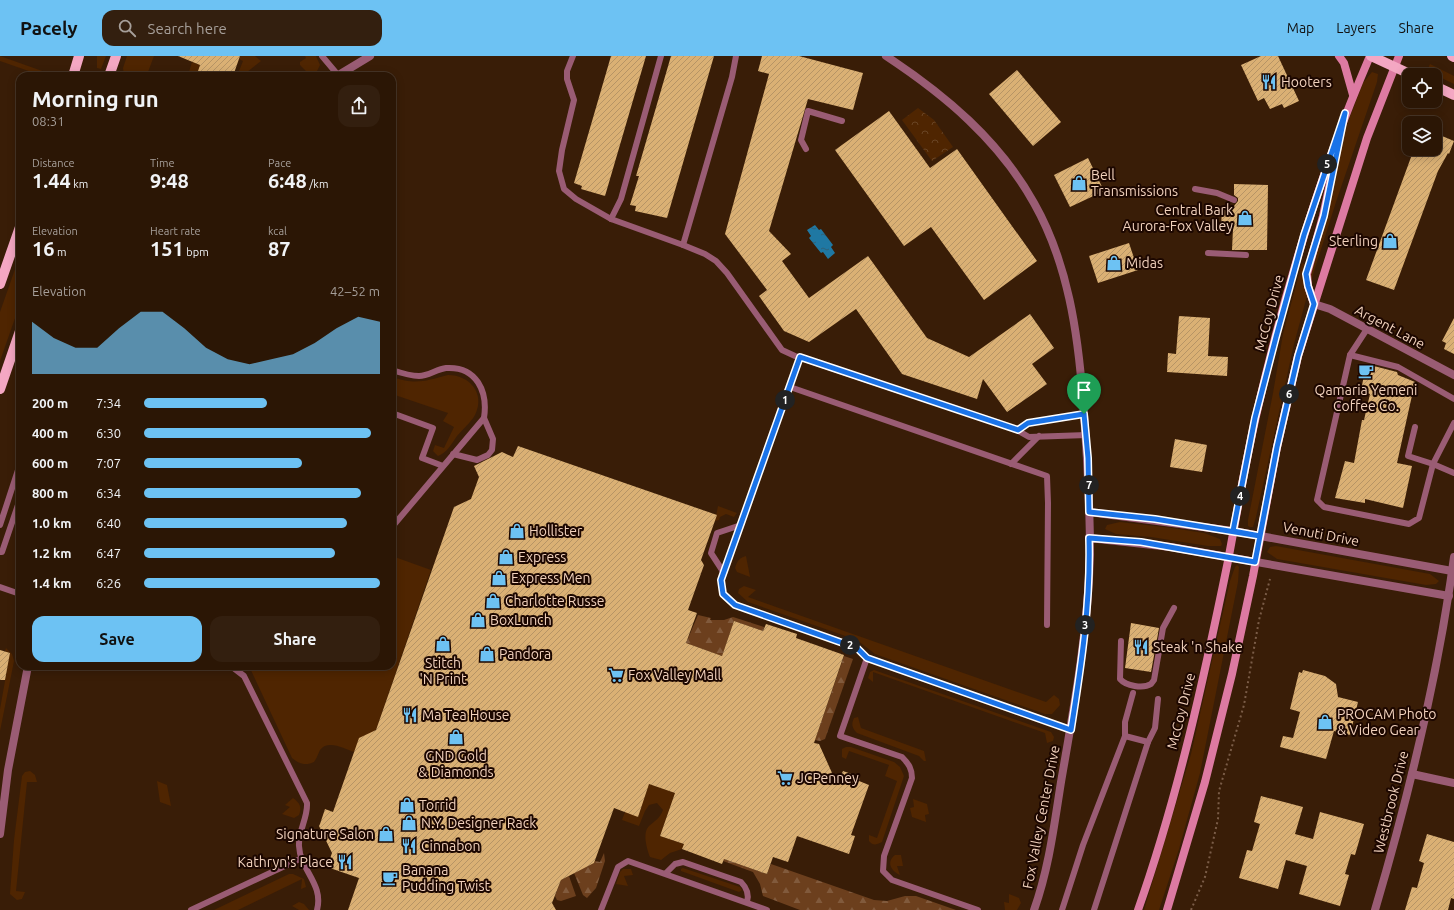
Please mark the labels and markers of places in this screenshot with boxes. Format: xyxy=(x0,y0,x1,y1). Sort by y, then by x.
restaurant icon: Hooters xyxy=(1260,73,1278,91)
place label: Hooters xyxy=(1281,74,1332,90)
pin: 5 xyxy=(1317,154,1337,174)
place label: Bell Transmissions xyxy=(1091,167,1178,199)
shop icon: Bell Transmissions xyxy=(1070,174,1088,192)
place label: Central Bark Aurora-Fox Valley xyxy=(1123,202,1233,234)
shop icon: Central Bark Aurora-Fox Valley xyxy=(1236,209,1254,227)
shop icon: Sterling xyxy=(1381,232,1399,250)
place label: Sterling xyxy=(1329,233,1378,249)
shop icon: Midas xyxy=(1105,254,1123,272)
place label: Midas xyxy=(1126,255,1163,271)
cafe icon: Qamaria Yemeni Coffee Co. xyxy=(1357,362,1375,380)
pin xyxy=(1067,373,1101,414)
place label: Qamaria Yemeni Coffee Co. xyxy=(1315,382,1417,414)
pin: 6 xyxy=(1279,384,1299,404)
pin: 1 xyxy=(775,390,795,410)
pin: 7 xyxy=(1079,475,1099,495)
pin: 4 xyxy=(1230,486,1250,506)
shop icon: Hollister xyxy=(508,522,526,540)
place label: Hollister xyxy=(529,523,583,539)
shop icon: Express xyxy=(497,548,515,566)
place label: Express xyxy=(518,549,566,565)
shop icon: Express Men xyxy=(490,569,508,587)
place label: Express Men xyxy=(511,570,591,586)
shop icon: Charlotte Russe xyxy=(484,592,502,610)
place label: Charlotte Russe xyxy=(505,593,604,609)
shop icon: BoxLunch xyxy=(469,611,487,629)
place label: BoxLunch xyxy=(490,612,552,628)
pin: 3 xyxy=(1075,615,1095,635)
shop icon: Stitch 'N Print xyxy=(434,635,452,653)
pin: 2 xyxy=(840,635,860,655)
restaurant icon: Steak 'n Shake xyxy=(1132,638,1150,656)
place label: Steak 'n Shake xyxy=(1153,639,1243,655)
shop icon: Pandora xyxy=(478,645,496,663)
place label: Pandora xyxy=(499,646,551,662)
place label: Stitch 'N Print xyxy=(419,655,467,687)
supermarket icon: Fox Valley Mall xyxy=(607,666,625,684)
place label: Fox Valley Mall xyxy=(628,667,722,683)
restaurant icon: Ma Tea House xyxy=(401,706,419,724)
place label: PROCAM Photo & Video Gear xyxy=(1337,706,1437,738)
place label: Ma Tea House xyxy=(422,707,510,723)
shop icon: PROCAM Photo & Video Gear xyxy=(1316,713,1334,731)
shop icon: GND Gold & Diamonds xyxy=(447,728,465,746)
place label: GND Gold & Diamonds xyxy=(418,748,494,780)
supermarket icon: JCPenney xyxy=(776,769,794,787)
place label: JCPenney xyxy=(797,770,859,786)
shop icon: Torrid xyxy=(398,796,416,814)
place label: Torrid xyxy=(419,797,457,813)
shop icon: N.Y. Designer Rack xyxy=(400,814,418,832)
place label: N.Y. Designer Rack xyxy=(421,815,536,831)
shop icon: Signature Salon xyxy=(377,825,395,843)
place label: Signature Salon xyxy=(276,826,374,842)
restaurant icon: Cinnabon xyxy=(400,837,418,855)
place label: Cinnabon xyxy=(421,838,481,854)
restaurant icon: Kathryn's Place xyxy=(336,853,354,871)
place label: Kathryn's Place xyxy=(238,854,333,870)
place label: Banana Pudding Twist xyxy=(402,862,491,894)
cafe icon: Banana Pudding Twist xyxy=(381,869,399,887)

